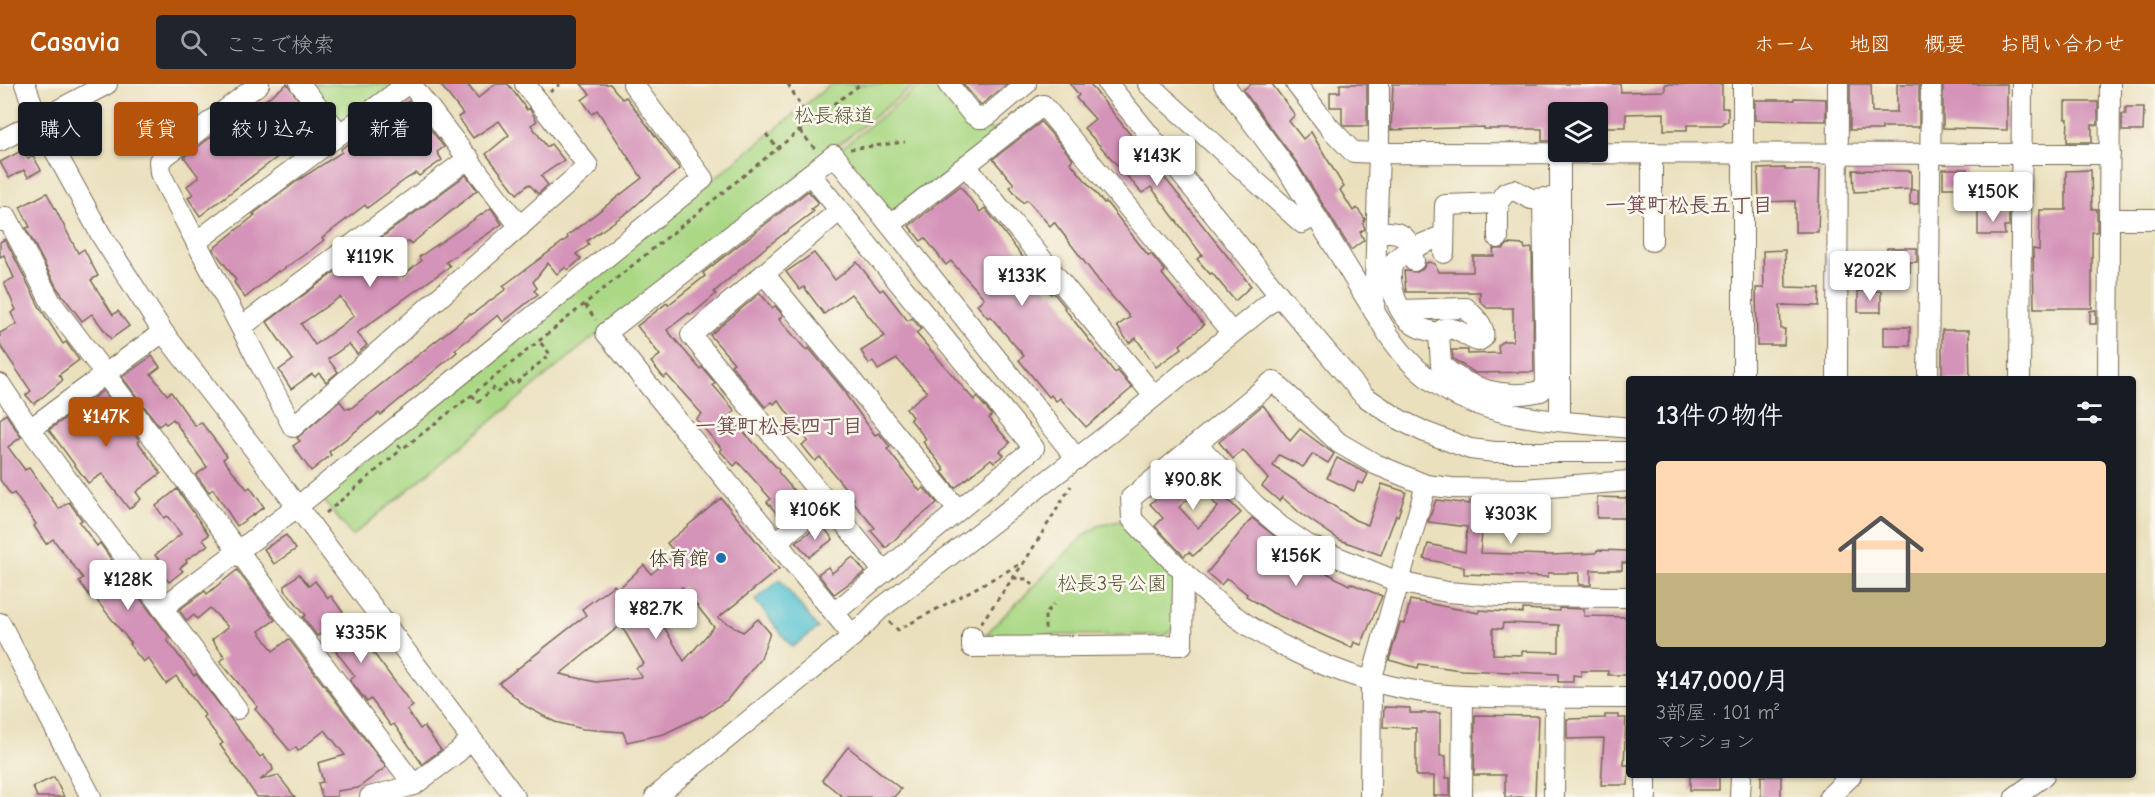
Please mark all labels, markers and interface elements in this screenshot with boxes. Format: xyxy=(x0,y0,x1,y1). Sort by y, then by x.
search box xyxy=(156,15,576,69)
text: Casavia xyxy=(30,26,120,58)
icon: search xyxy=(177,26,210,59)
text: ここで検索 xyxy=(225,32,335,58)
text: ホーム xyxy=(1754,32,1816,56)
text: 地図 xyxy=(1849,32,1891,56)
text: 概要 xyxy=(1924,32,1966,56)
text: お問い合わせ xyxy=(1999,32,2125,56)
chip: 購入 xyxy=(18,102,102,156)
chip: 賃貸 xyxy=(114,102,198,156)
chip: 絞り込み xyxy=(210,102,336,156)
chip: 新着 xyxy=(348,102,432,156)
map controls xyxy=(1548,102,1608,162)
button: layers xyxy=(1548,102,1608,162)
park label: 松長緑道 xyxy=(794,104,874,127)
pin: ¥143K xyxy=(1115,136,1199,187)
text: ¥143K xyxy=(1133,144,1181,167)
pin: ¥150K xyxy=(1951,172,2035,223)
text: ¥150K xyxy=(1967,180,2019,203)
district label: 一箕町松長五丁目 xyxy=(1605,193,1773,217)
pin: ¥119K xyxy=(328,237,412,288)
text: ¥119K xyxy=(346,245,394,268)
pin: ¥202K xyxy=(1828,251,1912,302)
pin: ¥133K xyxy=(980,256,1064,307)
text: ¥202K xyxy=(1844,259,1896,282)
text: ¥133K xyxy=(998,264,1046,287)
icon: filters xyxy=(2073,396,2106,429)
pin: ¥147K xyxy=(64,397,148,448)
text: 13件の物件 xyxy=(1656,401,1783,431)
text: ¥147K xyxy=(82,405,130,428)
district label: 一箕町松長四丁目 xyxy=(695,414,863,438)
pin: ¥90.8K xyxy=(1144,460,1242,511)
text: ¥90.8K xyxy=(1165,468,1221,491)
pin: ¥106K xyxy=(773,490,857,541)
pin: ¥303K xyxy=(1469,494,1553,545)
text: ¥106K xyxy=(790,498,840,521)
icon: home xyxy=(1827,500,1935,608)
text: ¥303K xyxy=(1485,502,1537,525)
pin: ¥156K xyxy=(1254,536,1338,587)
text: ¥156K xyxy=(1271,544,1321,567)
place label: 体育館 xyxy=(649,547,709,570)
marker: 体育館 xyxy=(714,551,728,565)
pin: ¥128K xyxy=(86,560,170,611)
text: ¥128K xyxy=(103,568,153,591)
park label: 松長3号公園 xyxy=(1057,572,1167,595)
pin: ¥82.7K xyxy=(607,589,705,640)
text: ¥82.7K xyxy=(629,597,683,620)
pin: ¥335K xyxy=(319,613,403,664)
text: ¥335K xyxy=(335,621,387,644)
text: ¥147,000/月 xyxy=(1656,666,1790,696)
text: 3部屋 · 101 m² xyxy=(1656,701,1779,724)
text: マンション xyxy=(1656,730,1755,753)

